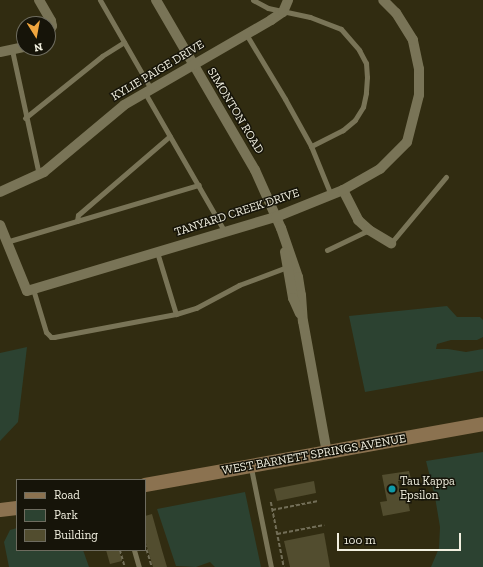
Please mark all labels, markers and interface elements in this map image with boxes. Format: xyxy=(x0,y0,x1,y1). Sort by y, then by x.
north arrow xyxy=(16,16,56,56)
street label: KYLIE PAIGE DRIVE xyxy=(109,38,207,104)
text: N xyxy=(33,40,44,54)
street label: SIMONTON ROAD xyxy=(204,65,266,157)
street label: TANYARD CREEK DRIVE xyxy=(173,186,301,240)
street label: WEST BARNETT SPRINGS AVENUE xyxy=(220,432,408,478)
place label: Tau Kappa Epsilon xyxy=(400,475,455,503)
legend xyxy=(16,479,146,551)
marker: Tau Kappa Epsilon xyxy=(387,484,397,494)
text: Road xyxy=(54,488,80,502)
text: Park xyxy=(54,508,78,522)
scale bar xyxy=(339,525,463,551)
text: Building xyxy=(54,528,98,542)
text: 100 m xyxy=(344,533,376,547)

